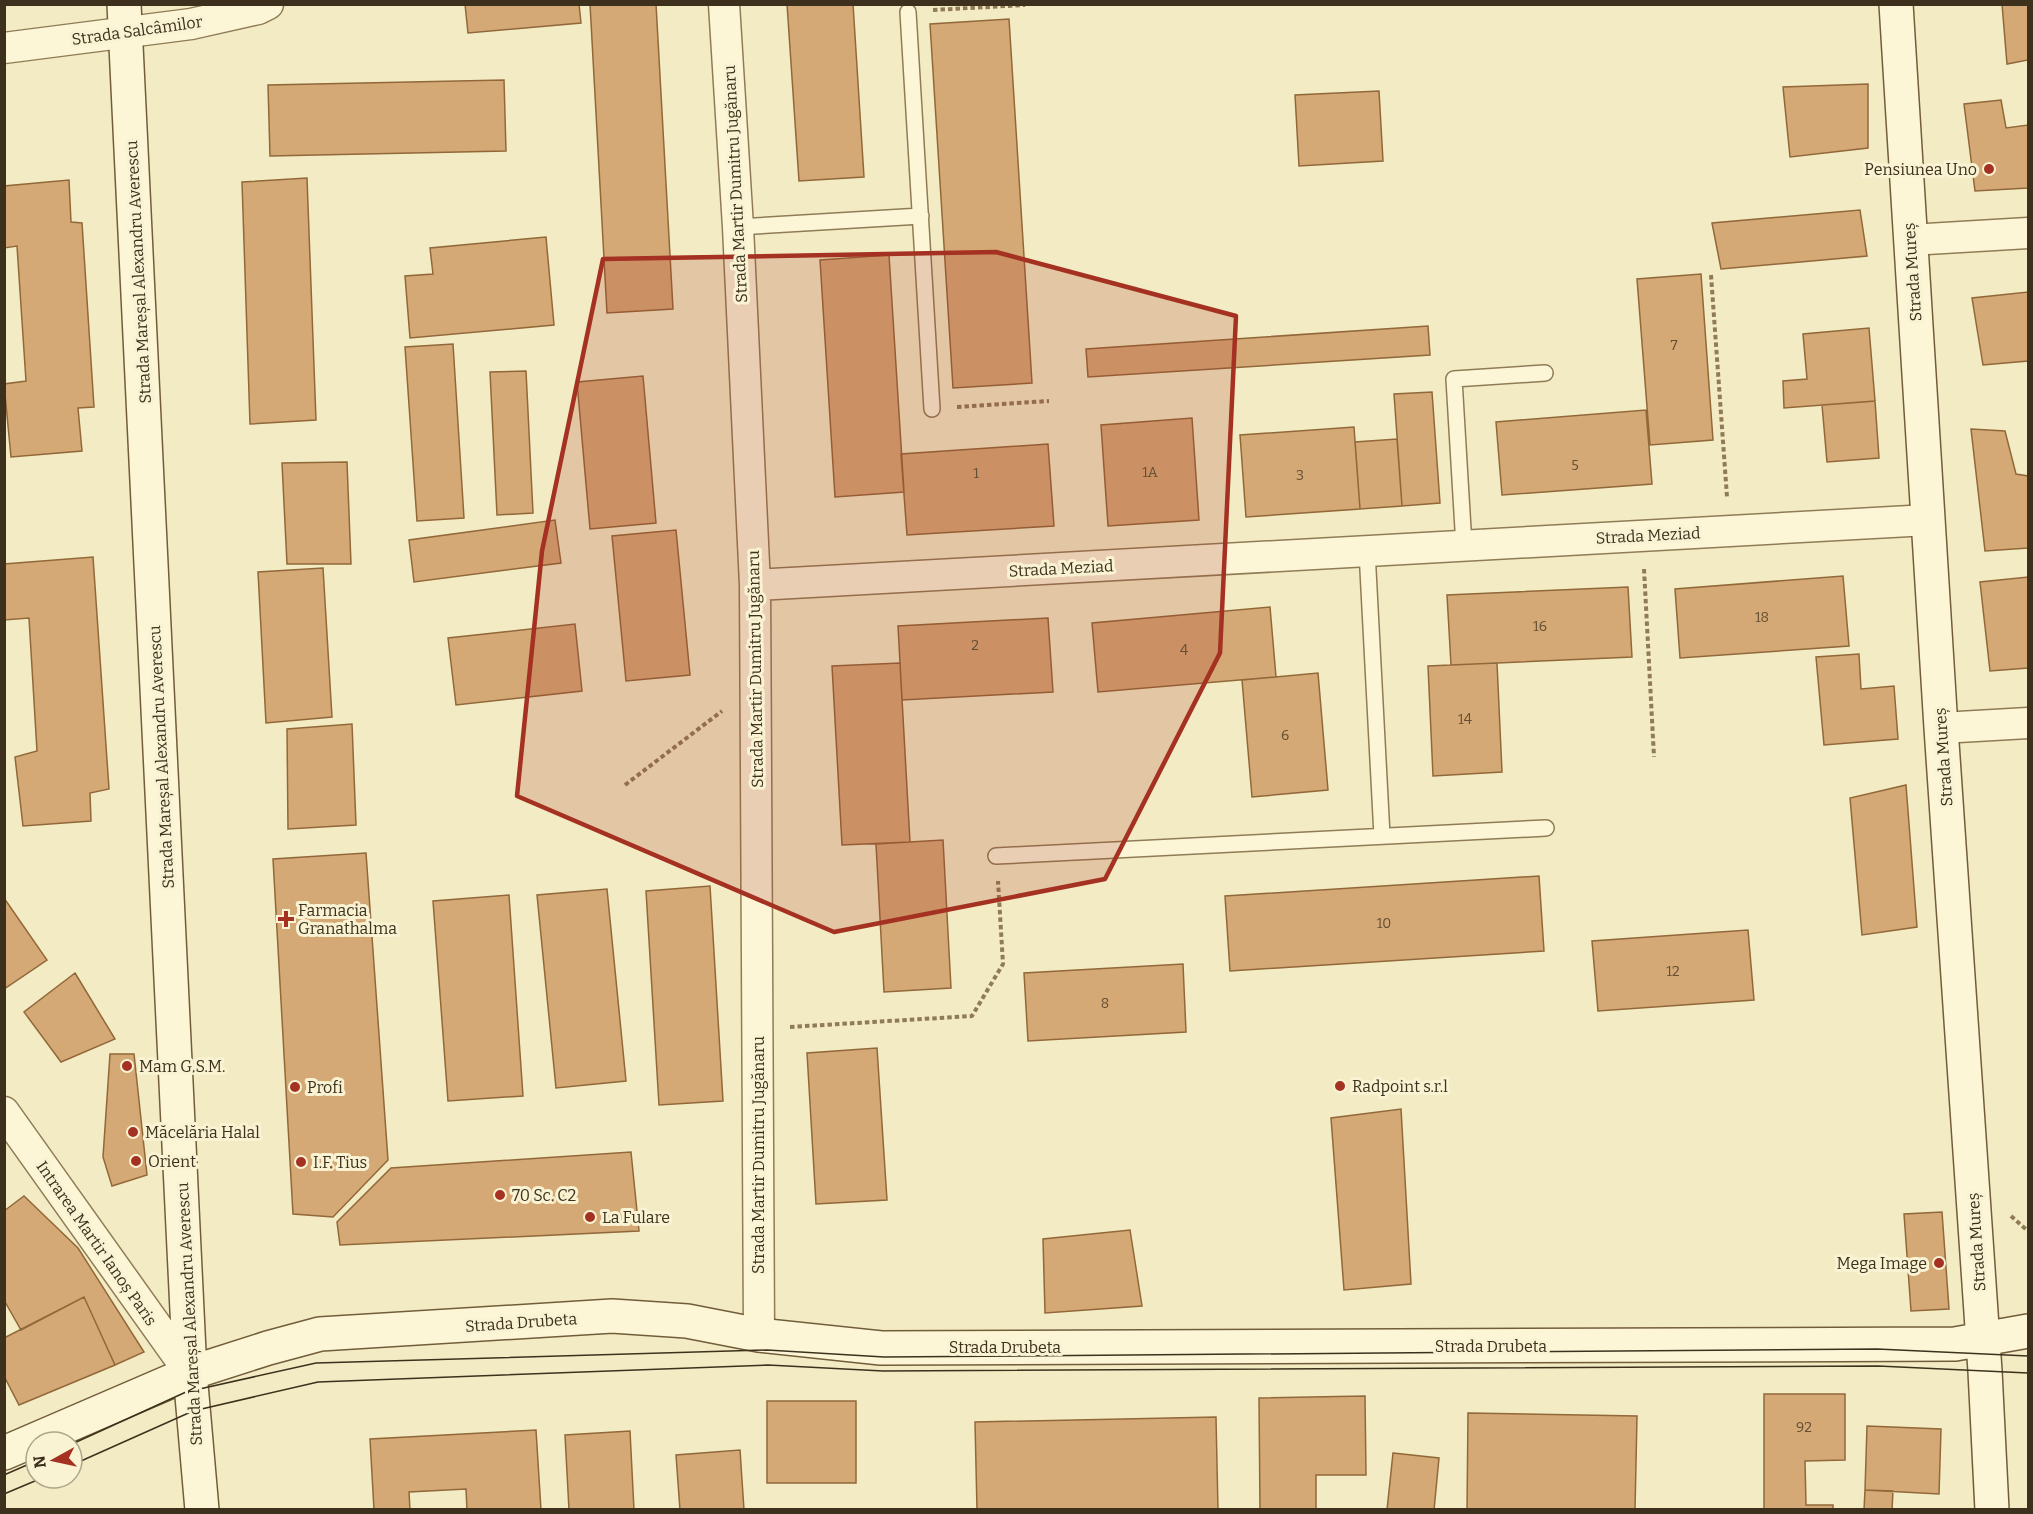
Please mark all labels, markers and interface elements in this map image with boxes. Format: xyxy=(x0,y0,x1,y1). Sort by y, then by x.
street label: Strada Salcâmilor xyxy=(70,12,204,49)
street label: Strada Martir Dumitru Jugănaru xyxy=(720,65,751,303)
street label: Strada Mareșal Alexandru Averescu xyxy=(122,140,156,404)
place label: Pensiunea Uno xyxy=(1864,160,1977,179)
marker: Pensiunea Uno xyxy=(1982,162,1996,176)
street label: Strada Mureș xyxy=(1900,222,1926,322)
house number: 7 xyxy=(1670,337,1678,354)
house number: 5 xyxy=(1571,457,1579,474)
house number: 1A xyxy=(1142,464,1158,481)
house number: 1 xyxy=(973,465,979,482)
house number: 3 xyxy=(1296,467,1304,484)
street label: Strada Meziad xyxy=(1595,523,1701,548)
street label: Strada Martir Dumitru Jugănaru xyxy=(744,550,767,788)
street label: Strada Meziad xyxy=(1008,556,1114,581)
house number: 18 xyxy=(1755,609,1769,626)
house number: 16 xyxy=(1533,618,1547,635)
street label: Strada Mareșal Alexandru Averescu xyxy=(145,625,179,889)
house number: 2 xyxy=(971,637,979,654)
house number: 4 xyxy=(1180,642,1188,659)
street label: Strada Mureș xyxy=(1931,707,1957,807)
house number: 14 xyxy=(1458,711,1472,728)
house number: 6 xyxy=(1281,727,1289,744)
place label: Farmacia Granathalma xyxy=(298,901,397,938)
marker: Farmacia Granathalma xyxy=(279,912,293,926)
house number: 10 xyxy=(1377,915,1391,932)
house number: 12 xyxy=(1666,963,1680,980)
house number: 8 xyxy=(1101,995,1109,1012)
street label: Strada Martir Dumitru Jugănaru xyxy=(749,1036,768,1274)
place label: Mam G.S.M. xyxy=(139,1057,225,1076)
marker: Mam G.S.M. xyxy=(120,1059,134,1073)
place label: Radpoint s.r.l xyxy=(1352,1077,1448,1096)
place label: Profi xyxy=(307,1078,343,1097)
marker: Radpoint s.r.l xyxy=(1333,1079,1347,1093)
marker: Profi xyxy=(288,1080,302,1094)
place label: Măcelăria Halal xyxy=(145,1123,260,1142)
marker: Măcelăria Halal xyxy=(126,1125,140,1139)
place label: Orient xyxy=(148,1152,196,1171)
place label: I.F. Tius xyxy=(313,1153,367,1172)
marker: Orient xyxy=(129,1154,143,1168)
marker: I.F. Tius xyxy=(294,1155,308,1169)
street label: Intrarea Martir Ianoș Paris xyxy=(32,1157,161,1330)
street label: Strada Mareșal Alexandru Averescu xyxy=(173,1182,207,1446)
place label: 70 Sc. C2 xyxy=(512,1186,576,1205)
marker: 70 Sc. C2 xyxy=(493,1188,507,1202)
street label: Strada Mureș xyxy=(1964,1192,1990,1292)
place label: La Fulare xyxy=(602,1208,670,1227)
marker: La Fulare xyxy=(583,1210,597,1224)
place label: Mega Image xyxy=(1836,1254,1927,1273)
marker: Mega Image xyxy=(1932,1256,1946,1270)
street label: Strada Drubeta xyxy=(464,1309,578,1336)
street label: Strada Drubeta xyxy=(1435,1337,1547,1356)
street label: Strada Drubeta xyxy=(949,1338,1061,1357)
house number: 92 xyxy=(1796,1419,1812,1436)
north arrow xyxy=(24,1430,84,1490)
text: N xyxy=(29,1455,50,1469)

